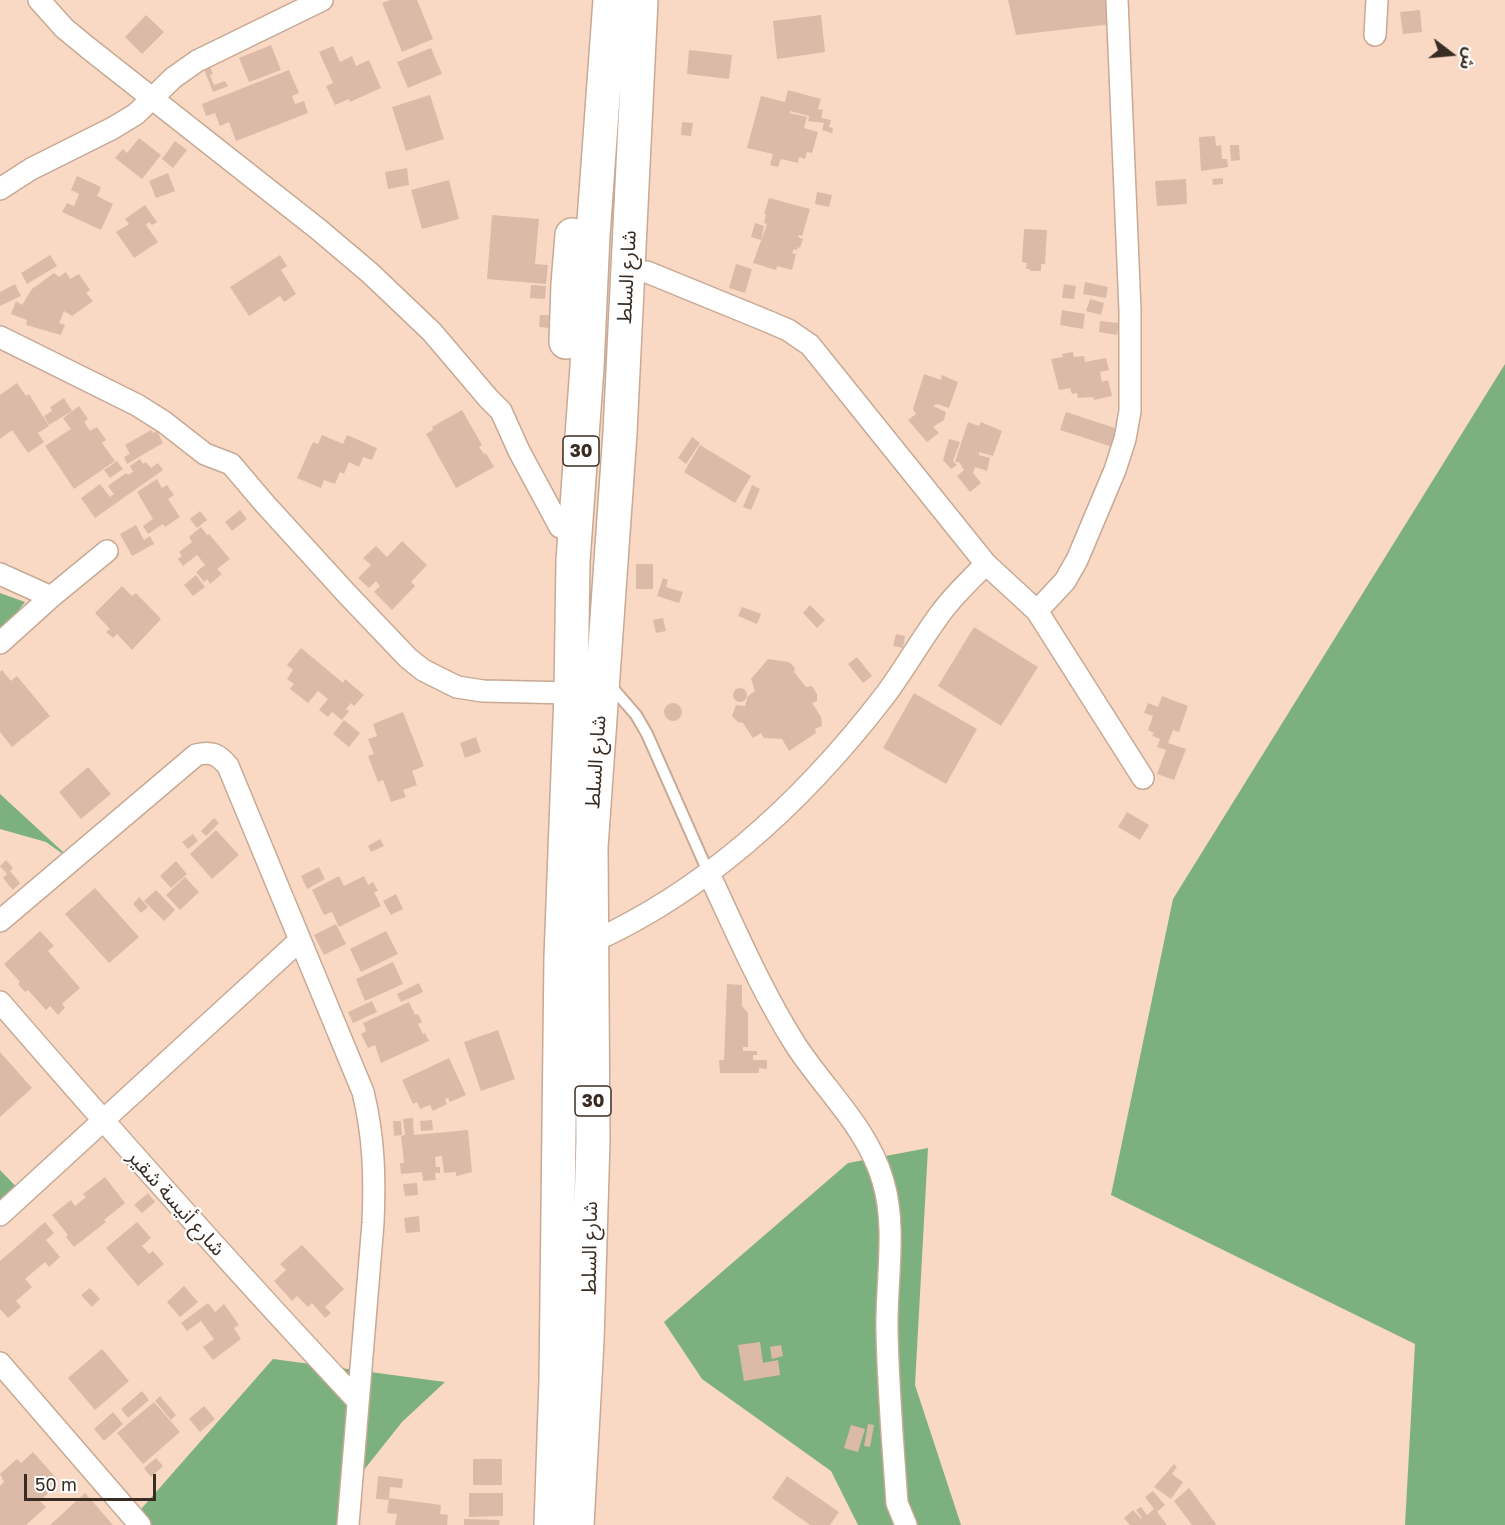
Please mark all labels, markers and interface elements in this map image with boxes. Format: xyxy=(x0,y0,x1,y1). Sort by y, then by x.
north arrow xyxy=(1421,24,1481,84)
text: ش xyxy=(1456,46,1481,72)
street label: شارع السلط xyxy=(613,230,641,324)
road number: 30 xyxy=(563,436,599,466)
street label: شارع السلط xyxy=(581,714,611,810)
road number: 30 xyxy=(575,1086,611,1116)
street label: شارع أنيسة شقير xyxy=(122,1145,230,1261)
street label: شارع السلط xyxy=(577,1201,603,1295)
scale bar xyxy=(27,1462,159,1500)
text: 50 m xyxy=(35,1473,77,1495)

